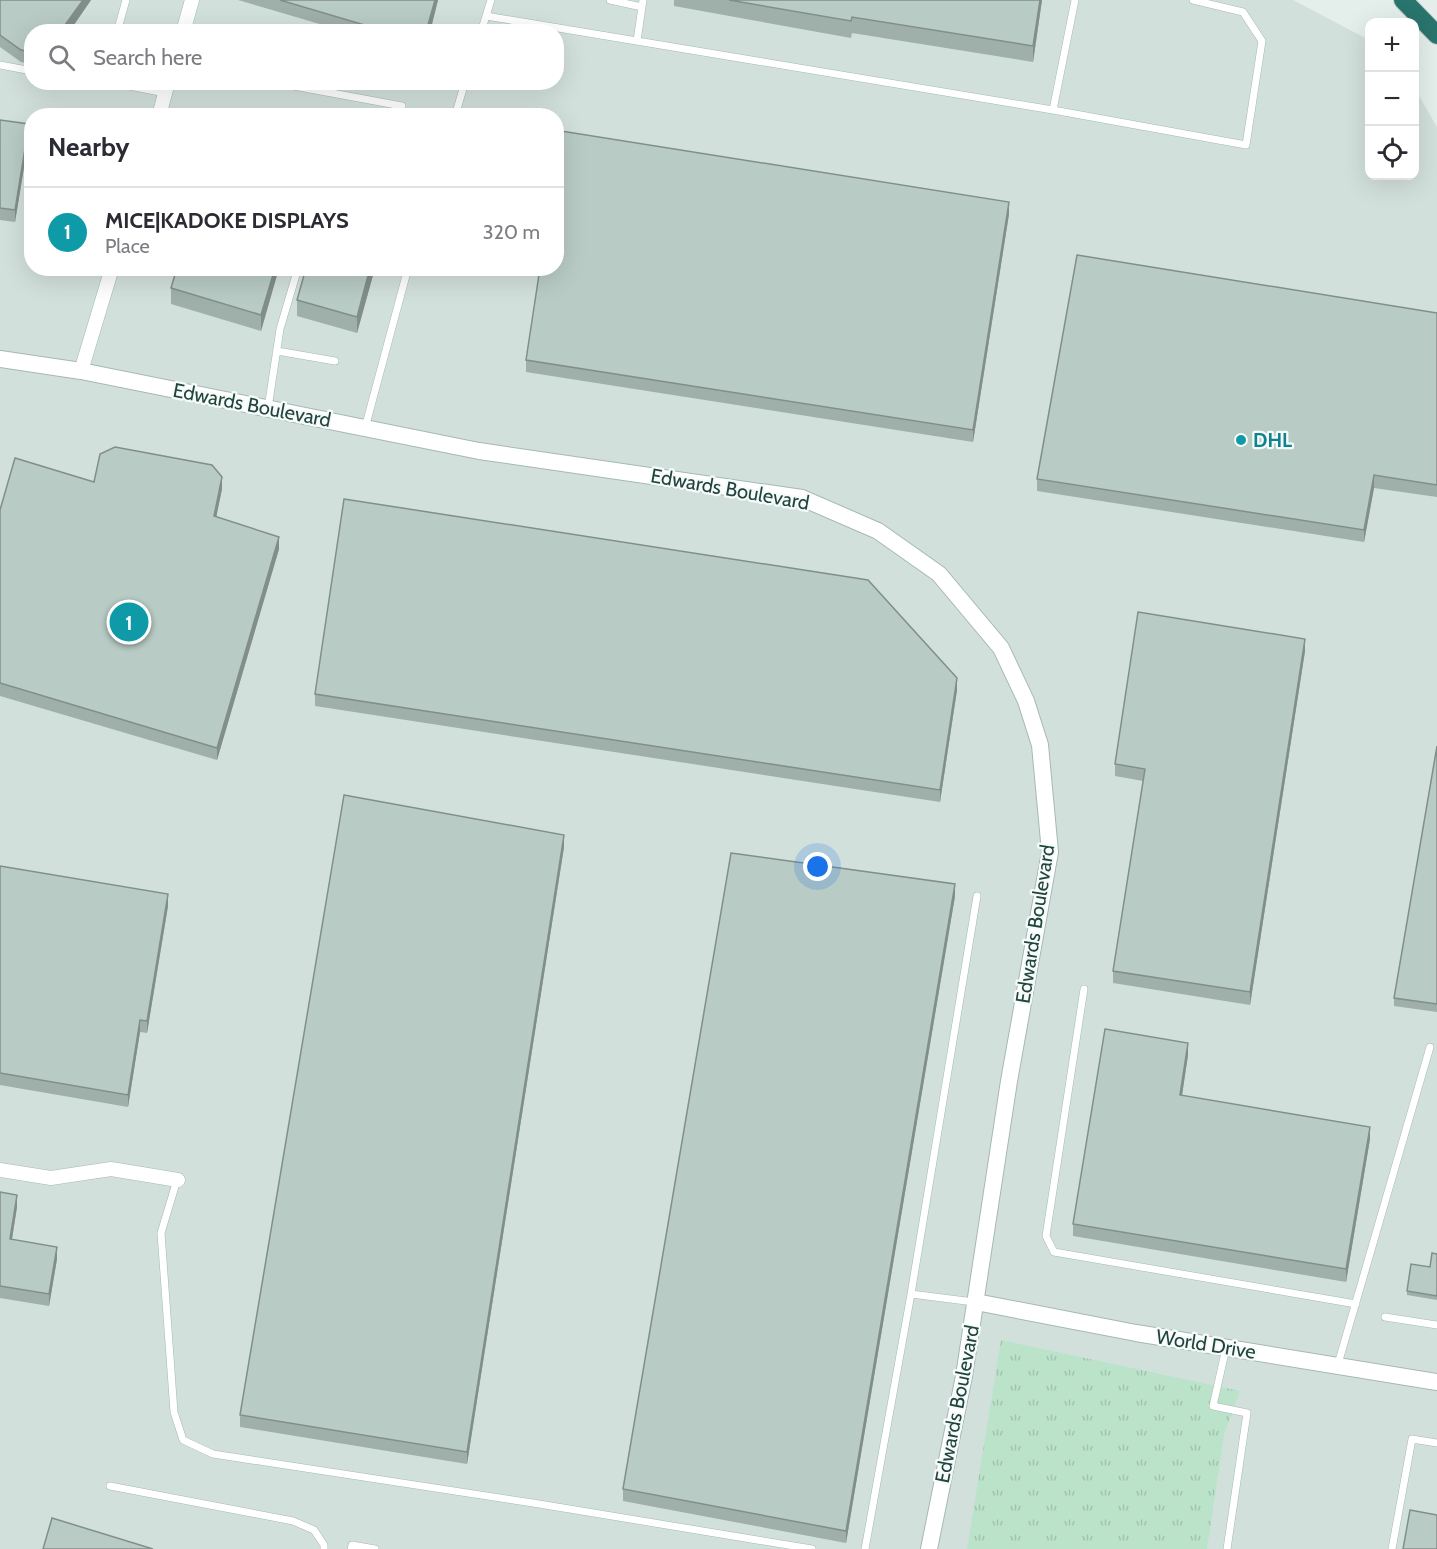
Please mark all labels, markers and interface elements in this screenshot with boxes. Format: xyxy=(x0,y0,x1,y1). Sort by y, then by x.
map controls xyxy=(1365,18,1419,180)
button: + xyxy=(1365,18,1419,72)
search box xyxy=(24,24,564,90)
icon: search xyxy=(45,41,78,74)
text: Search here xyxy=(93,44,202,71)
button: − xyxy=(1365,72,1419,126)
button: locate xyxy=(1365,126,1419,180)
text: Nearby xyxy=(48,131,129,163)
text: MICE|KADOKE DISPLAYS xyxy=(105,207,349,234)
text: 1 xyxy=(64,220,71,244)
text: 320 m xyxy=(483,220,540,244)
text: Place xyxy=(105,234,150,258)
street label: Edwards Boulevard xyxy=(171,378,333,432)
place label: DHL xyxy=(1253,428,1292,452)
marker: DHL xyxy=(1234,433,1248,447)
street label: Edwards Boulevard xyxy=(649,463,811,515)
pin: 1 xyxy=(110,600,148,644)
street label: Edwards Boulevard xyxy=(1011,843,1059,1005)
your location xyxy=(803,852,832,881)
street label: Edwards Boulevard xyxy=(930,1323,984,1485)
street label: World Drive xyxy=(1154,1324,1258,1364)

